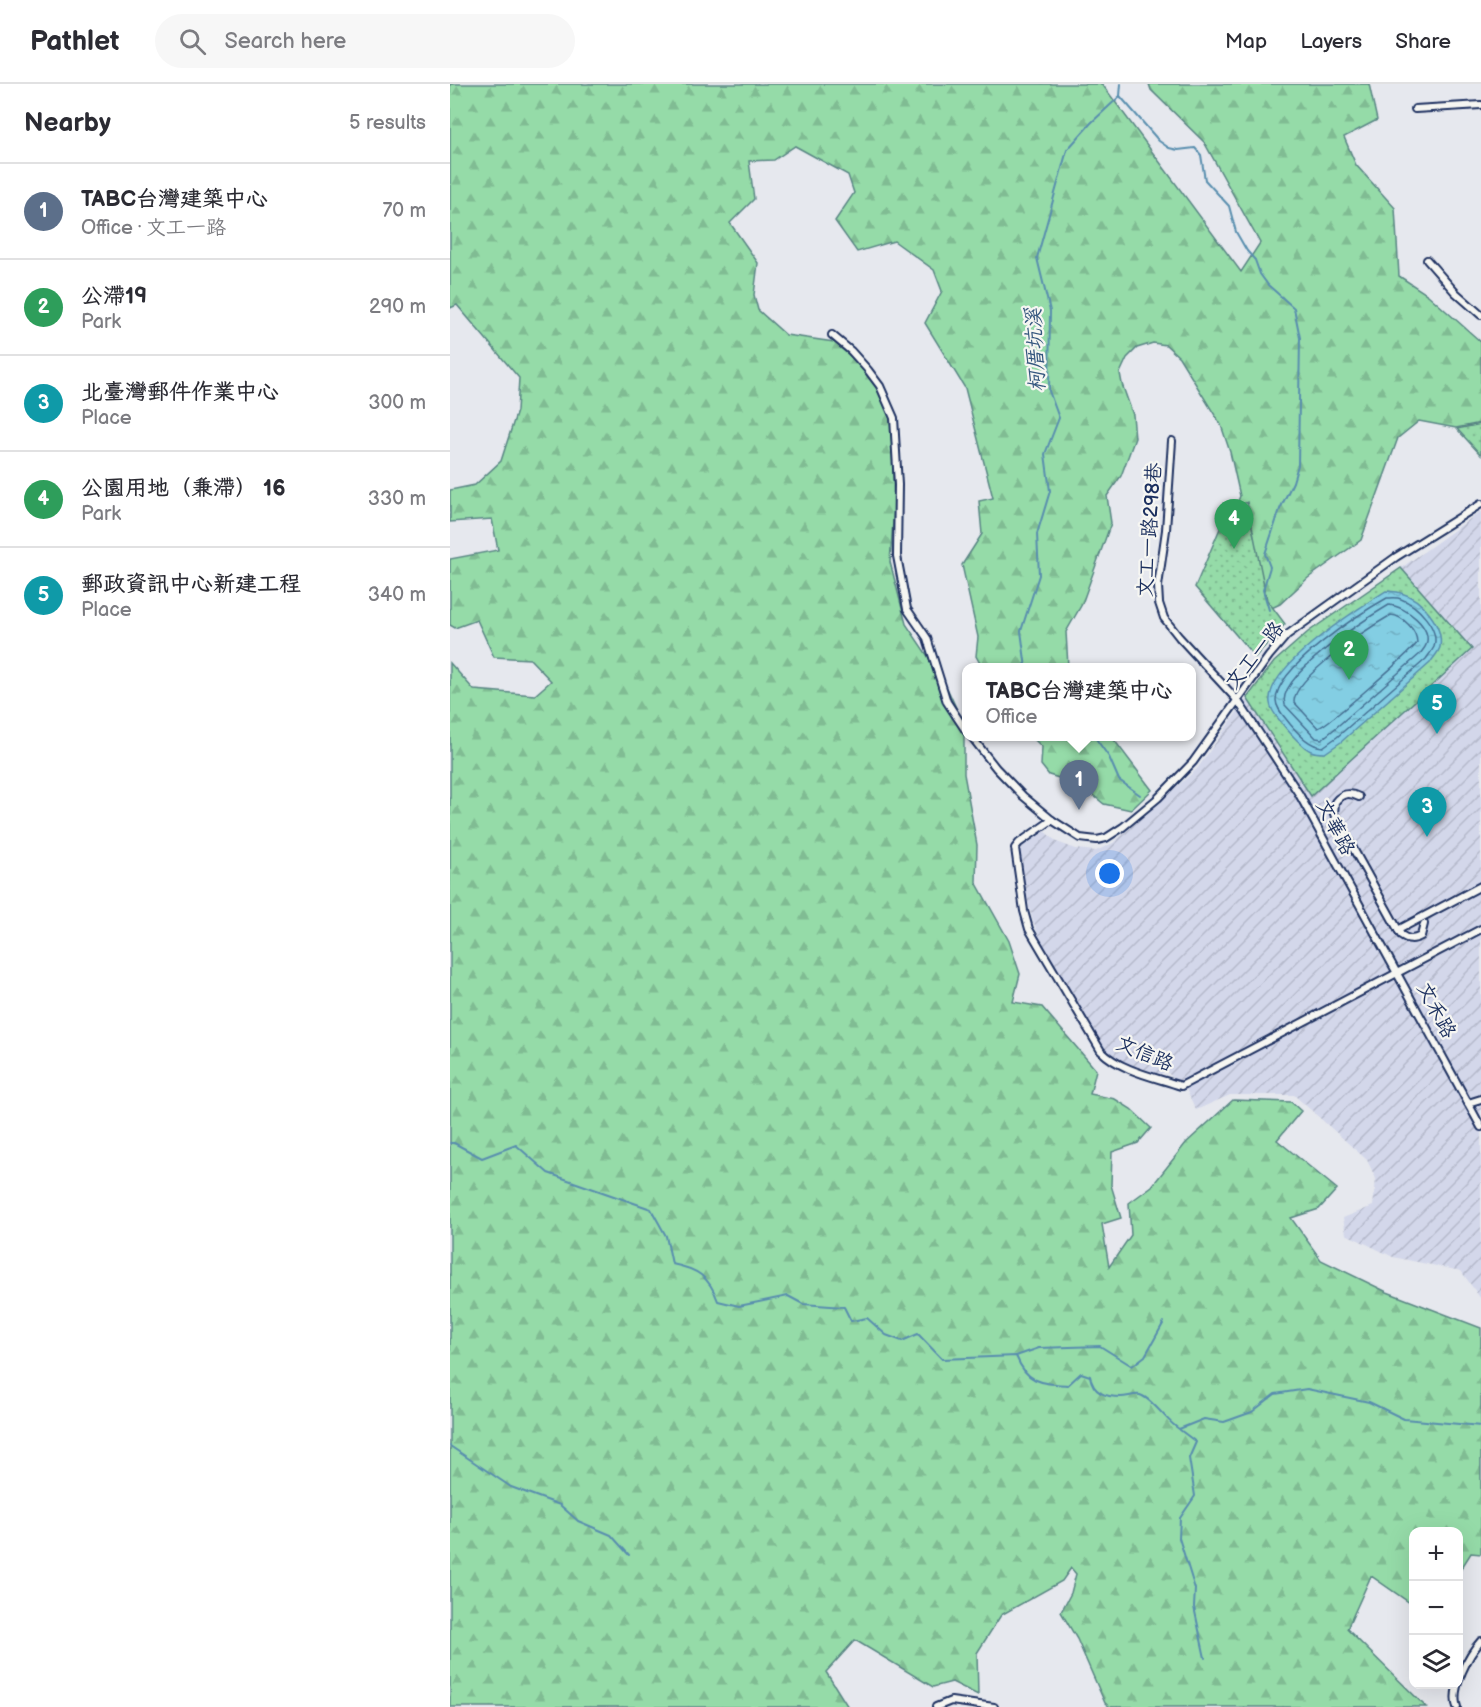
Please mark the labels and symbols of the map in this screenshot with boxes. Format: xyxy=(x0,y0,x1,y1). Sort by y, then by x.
water label: 柯厝坑溪 xyxy=(1021,306,1050,393)
street label: 文工一路298巷 xyxy=(1133,461,1167,598)
pin: 4 xyxy=(1214,500,1254,549)
street label: 文工一路 xyxy=(1220,616,1290,694)
pin: 2 xyxy=(1330,630,1368,680)
pin: 5 xyxy=(1418,684,1456,734)
pin: 1 xyxy=(1060,760,1098,810)
pin: 3 xyxy=(1408,788,1446,837)
street label: 文華路 xyxy=(1310,795,1360,860)
your location xyxy=(1095,859,1124,888)
street label: 文禾路 xyxy=(1411,978,1461,1043)
street label: 文信路 xyxy=(1112,1031,1178,1077)

